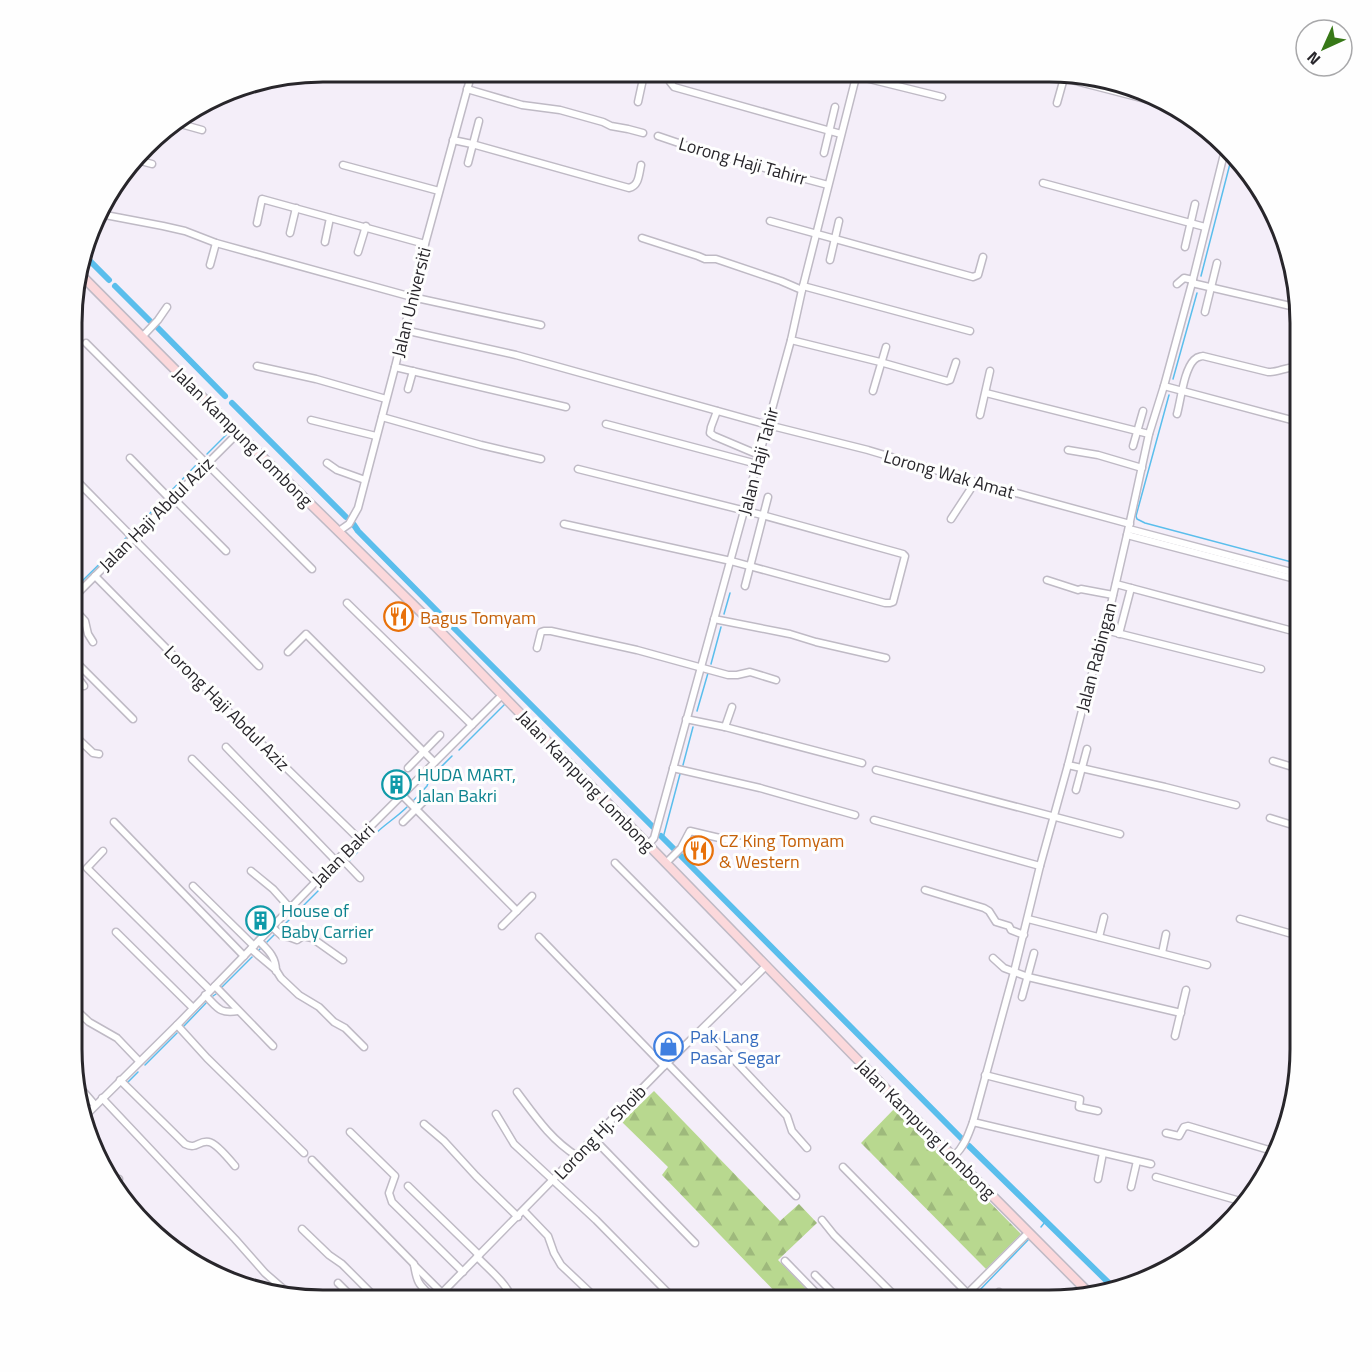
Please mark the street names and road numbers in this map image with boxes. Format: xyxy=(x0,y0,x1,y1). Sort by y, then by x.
street label: Lorong Haji Tahirr xyxy=(676,130,810,192)
street label: Jalan Universiti xyxy=(384,244,438,360)
street label: Jalan Kampung Lombong xyxy=(167,361,319,513)
street label: Jalan Haji Tahir xyxy=(731,404,785,518)
street label: Lorong Wak Amat xyxy=(880,442,1018,506)
street label: Jalan Haji Abdul Aziz xyxy=(93,451,219,577)
street label: Jalan Rabingan xyxy=(1068,599,1124,715)
street label: Lorong Haji Abdul Aziz xyxy=(158,639,296,777)
street label: Jalan Kampung Lombong xyxy=(511,704,661,858)
street label: Jalan Bakri xyxy=(305,817,381,893)
street label: Jalan Kampung Lombong xyxy=(850,1053,1002,1205)
street label: Lorong Hj. Shoib xyxy=(548,1078,652,1186)

